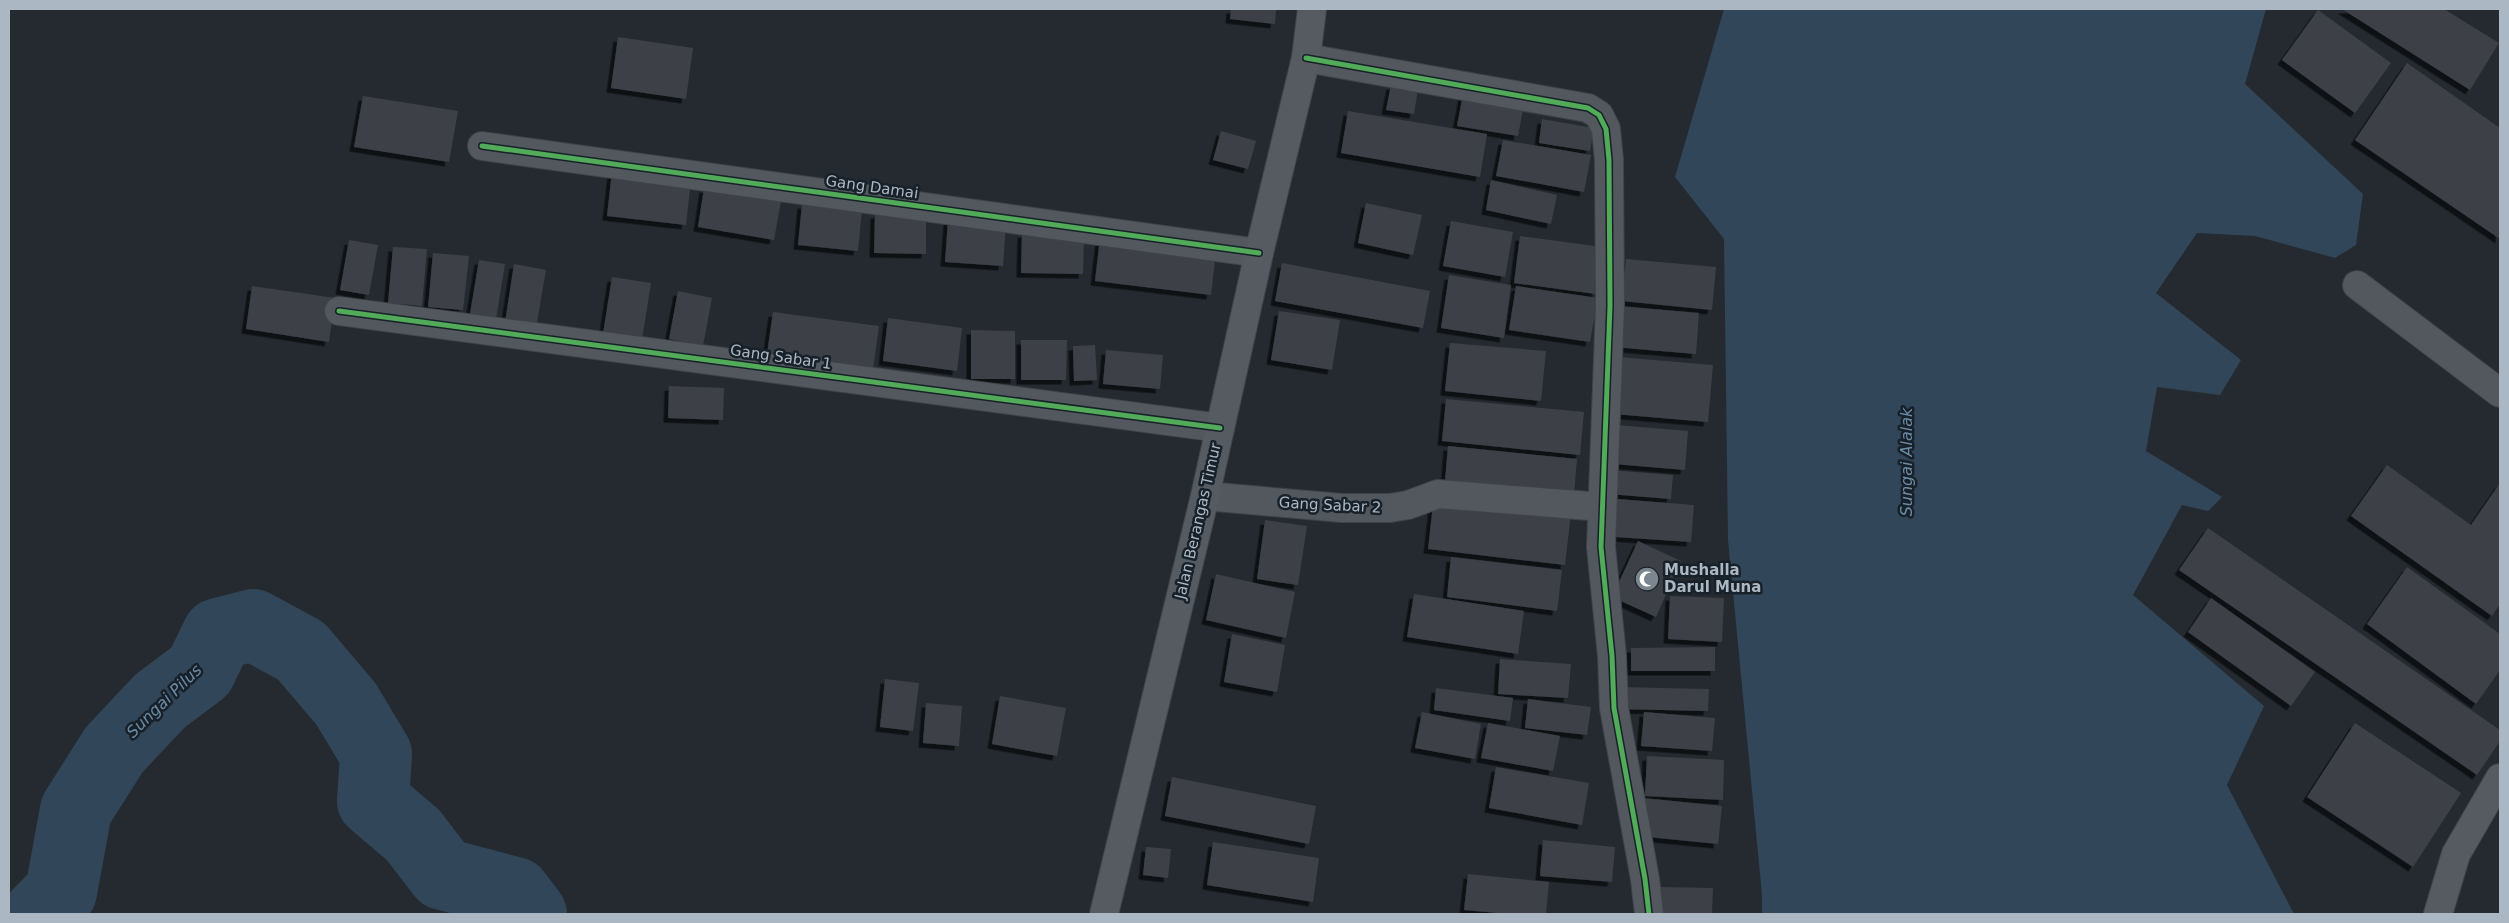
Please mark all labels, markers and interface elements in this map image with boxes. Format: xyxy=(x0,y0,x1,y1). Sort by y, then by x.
street label: Gang Damai xyxy=(825,172,919,202)
street label: Gang Sabar 1 xyxy=(729,341,833,373)
water label: Sungai Alalak xyxy=(1897,407,1916,516)
street label: Jalan Berangas Timur xyxy=(1171,440,1225,602)
street label: Gang Sabar 2 xyxy=(1278,493,1382,517)
place label: Mushalla Darul Muna xyxy=(1664,561,1761,596)
mosque icon: Mushalla Darul Muna xyxy=(1634,566,1660,592)
water label: Sungai Pilus xyxy=(123,660,205,742)

